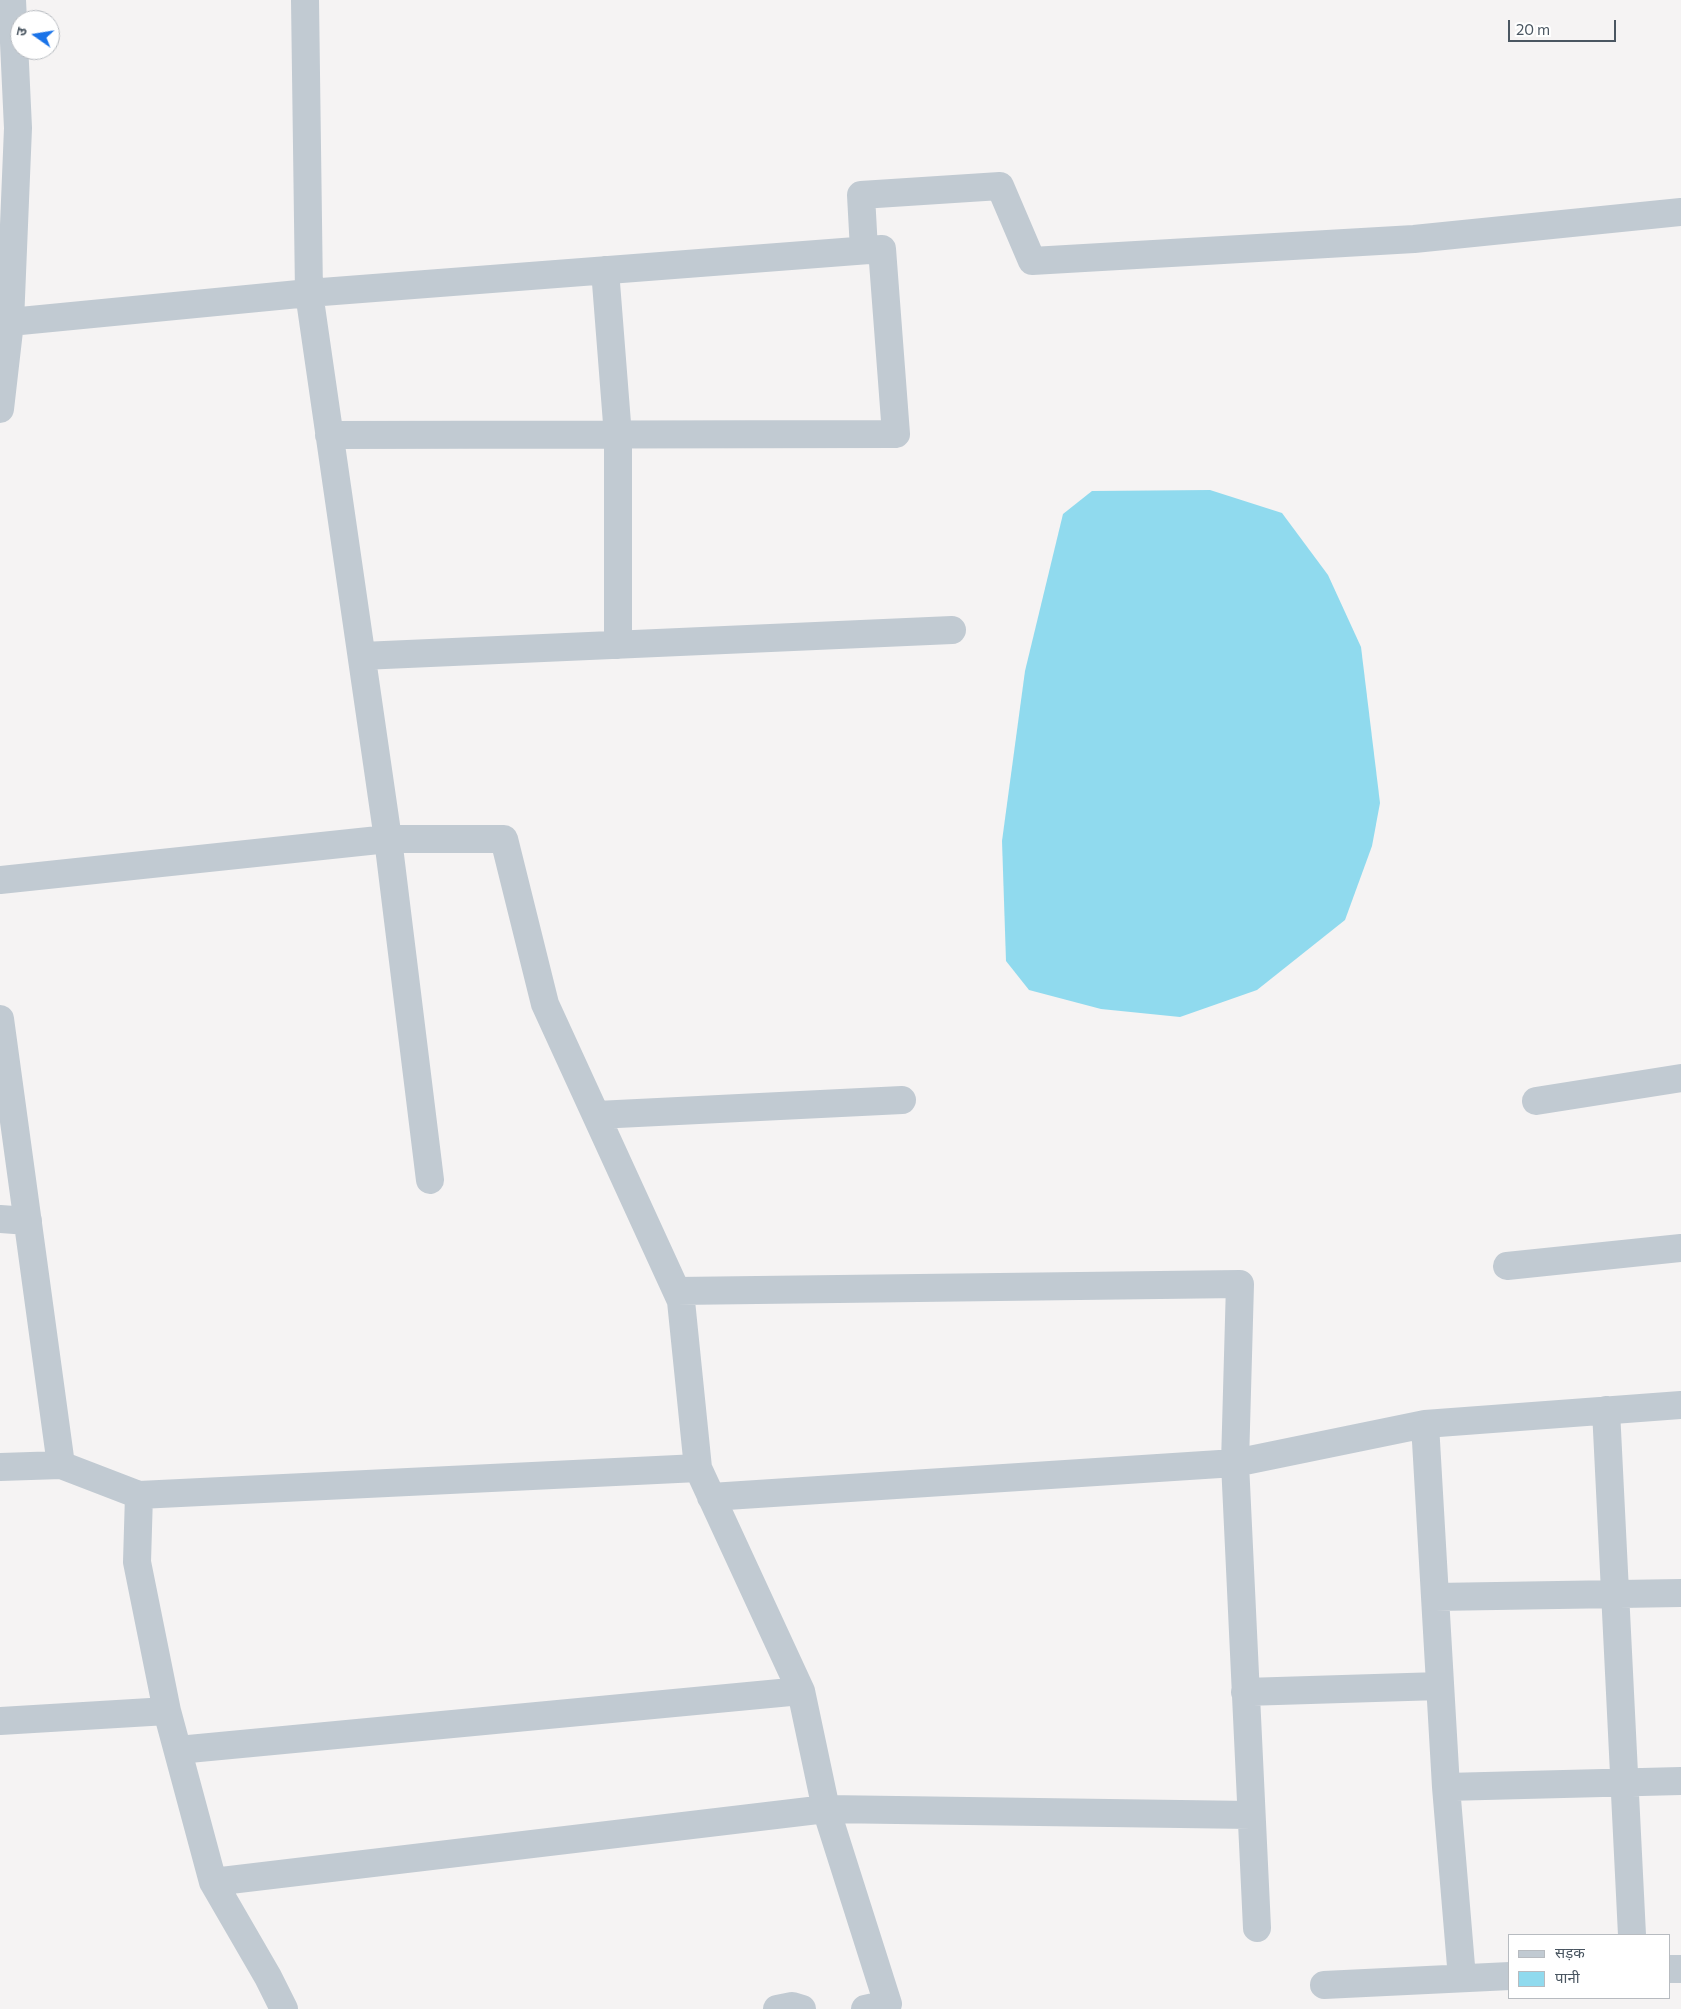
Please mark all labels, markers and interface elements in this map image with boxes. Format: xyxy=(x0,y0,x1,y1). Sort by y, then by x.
north arrow xyxy=(10,10,60,60)
scale bar xyxy=(1511,10,1618,42)
text: 20 m xyxy=(1516,20,1550,38)
text: उ xyxy=(12,26,30,38)
legend xyxy=(1508,1934,1671,1999)
text: सड़क xyxy=(1555,1943,1585,1961)
text: पानी xyxy=(1555,1968,1580,1986)

